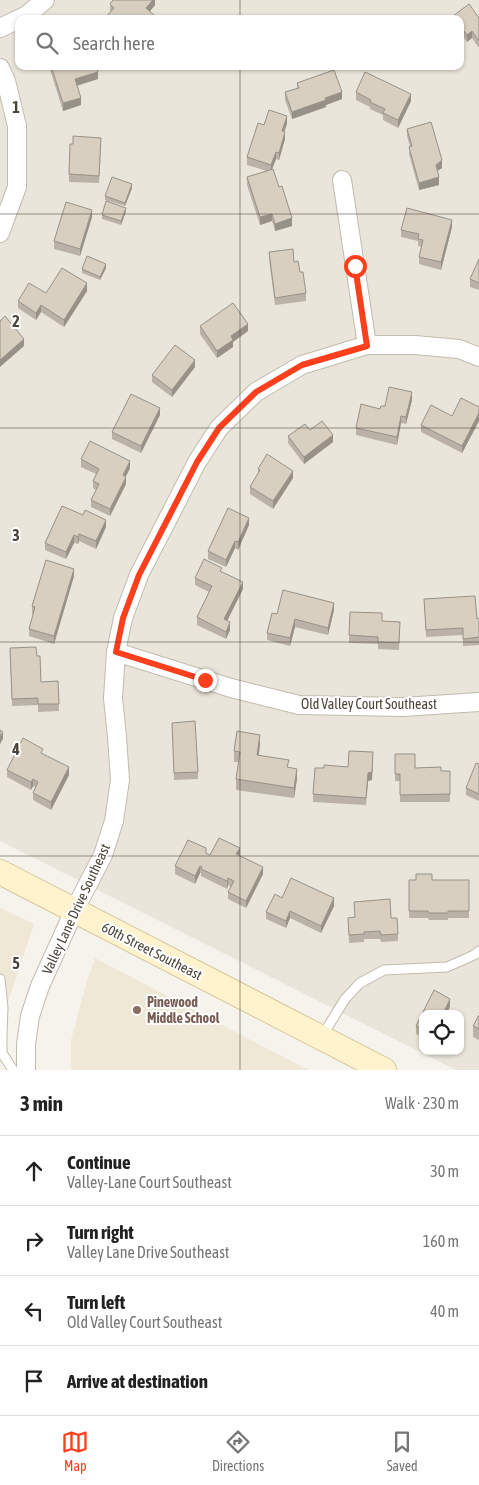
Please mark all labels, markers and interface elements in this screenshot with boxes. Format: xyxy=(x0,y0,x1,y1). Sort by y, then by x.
search box xyxy=(15,15,464,70)
icon: search xyxy=(33,29,61,57)
text: Search here xyxy=(73,32,155,54)
text: 1 xyxy=(12,98,20,116)
route start xyxy=(344,255,367,278)
text: 2 xyxy=(12,312,20,330)
text: 3 xyxy=(12,526,20,544)
route end xyxy=(194,669,217,692)
street label: Old Valley Court Southeast xyxy=(301,696,437,712)
text: 4 xyxy=(11,740,20,758)
street label: Valley Lane Drive Southeast xyxy=(39,841,113,977)
street label: 60th Street Southeast xyxy=(99,919,205,983)
text: 5 xyxy=(12,954,20,972)
place label: Pinewood Middle School xyxy=(147,994,220,1026)
marker: Pinewood Middle School xyxy=(131,1004,143,1016)
map controls xyxy=(419,1010,464,1055)
button: locate xyxy=(419,1010,464,1055)
text: 3 min xyxy=(20,1091,63,1115)
text: Walk · 230 m xyxy=(385,1094,459,1112)
text: Continue xyxy=(67,1151,131,1173)
icon: ahead xyxy=(20,1157,48,1185)
text: 30 m xyxy=(430,1162,459,1180)
text: Valley-Lane Court Southeast xyxy=(67,1173,232,1191)
text: Turn right xyxy=(67,1221,134,1243)
icon: right xyxy=(20,1227,48,1255)
text: 160 m xyxy=(423,1232,459,1250)
text: Valley Lane Drive Southeast xyxy=(67,1243,229,1261)
text: Turn left xyxy=(67,1291,125,1313)
icon: left xyxy=(20,1297,48,1325)
text: 40 m xyxy=(430,1302,459,1320)
text: Old Valley Court Southeast xyxy=(67,1313,222,1331)
icon: arrive xyxy=(20,1367,48,1395)
text: Arrive at destination xyxy=(67,1370,208,1392)
tab: Map xyxy=(61,1428,89,1474)
tab: Directions xyxy=(212,1428,264,1474)
tab: Saved xyxy=(387,1428,418,1474)

